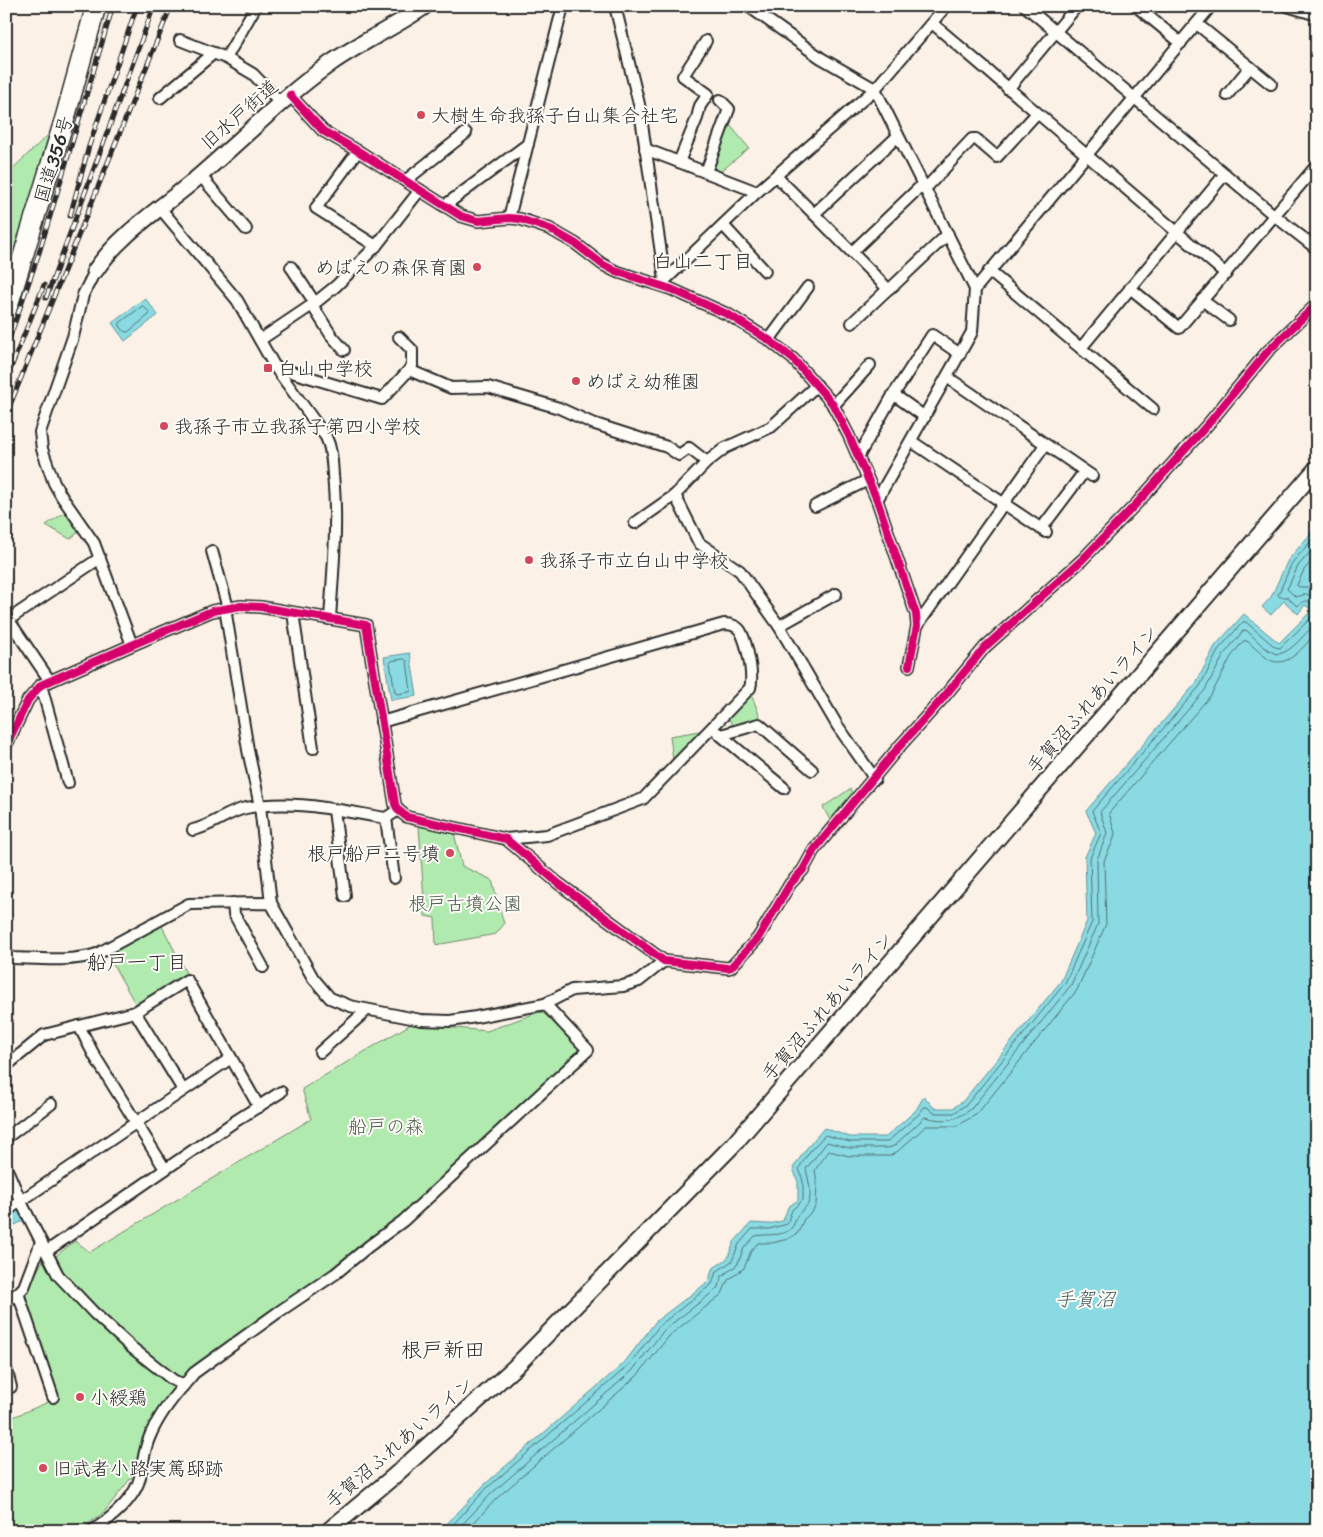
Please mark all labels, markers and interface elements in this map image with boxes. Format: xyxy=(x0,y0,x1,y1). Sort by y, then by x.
street label: 旧水戸街道 xyxy=(193,71,286,158)
place label: 大樹生命我孫子白山集合社宅 xyxy=(431,99,678,132)
marker: 大樹生命我孫子白山集合社宅 xyxy=(415,109,427,121)
street label: 国道356号 xyxy=(25,111,82,207)
district label: 白山二丁目 xyxy=(653,244,753,279)
place label: めばえの森保育園 xyxy=(315,251,467,284)
marker: めばえの森保育園 xyxy=(471,261,483,273)
place label: 白山中学校 xyxy=(278,352,373,385)
marker: 白山中学校 xyxy=(262,362,274,374)
place label: めばえ幼稚園 xyxy=(586,365,700,398)
marker: めばえ幼稚園 xyxy=(570,375,582,387)
place label: 我孫子市立我孫子第四小学校 xyxy=(174,410,421,443)
marker: 我孫子市立我孫子第四小学校 xyxy=(158,420,170,432)
place label: 我孫子市立白山中学校 xyxy=(539,544,729,577)
marker: 我孫子市立白山中学校 xyxy=(523,554,535,566)
street label: 手賀沼ふれあいライン xyxy=(1018,617,1167,782)
place label: 根戸船戸二号墳 xyxy=(307,837,440,870)
marker: 根戸船戸二号墳 xyxy=(444,847,456,859)
park label: 根戸古墳公園 xyxy=(408,887,522,920)
street label: 手賀沼ふれあいライン xyxy=(753,924,902,1089)
district label: 船戸一丁目 xyxy=(87,945,187,980)
park label: 船戸の森 xyxy=(348,1110,424,1143)
water label: 手賀沼 xyxy=(1055,1282,1117,1317)
district label: 根戸新田 xyxy=(401,1331,485,1369)
street label: 手賀沼ふれあいライン xyxy=(317,1368,482,1517)
place label: 小綬鶏 xyxy=(90,1381,147,1414)
marker: 小綬鶏 xyxy=(74,1391,86,1403)
place label: 旧武者小路実篤邸跡 xyxy=(53,1452,224,1485)
marker: 旧武者小路実篤邸跡 xyxy=(37,1462,49,1474)

